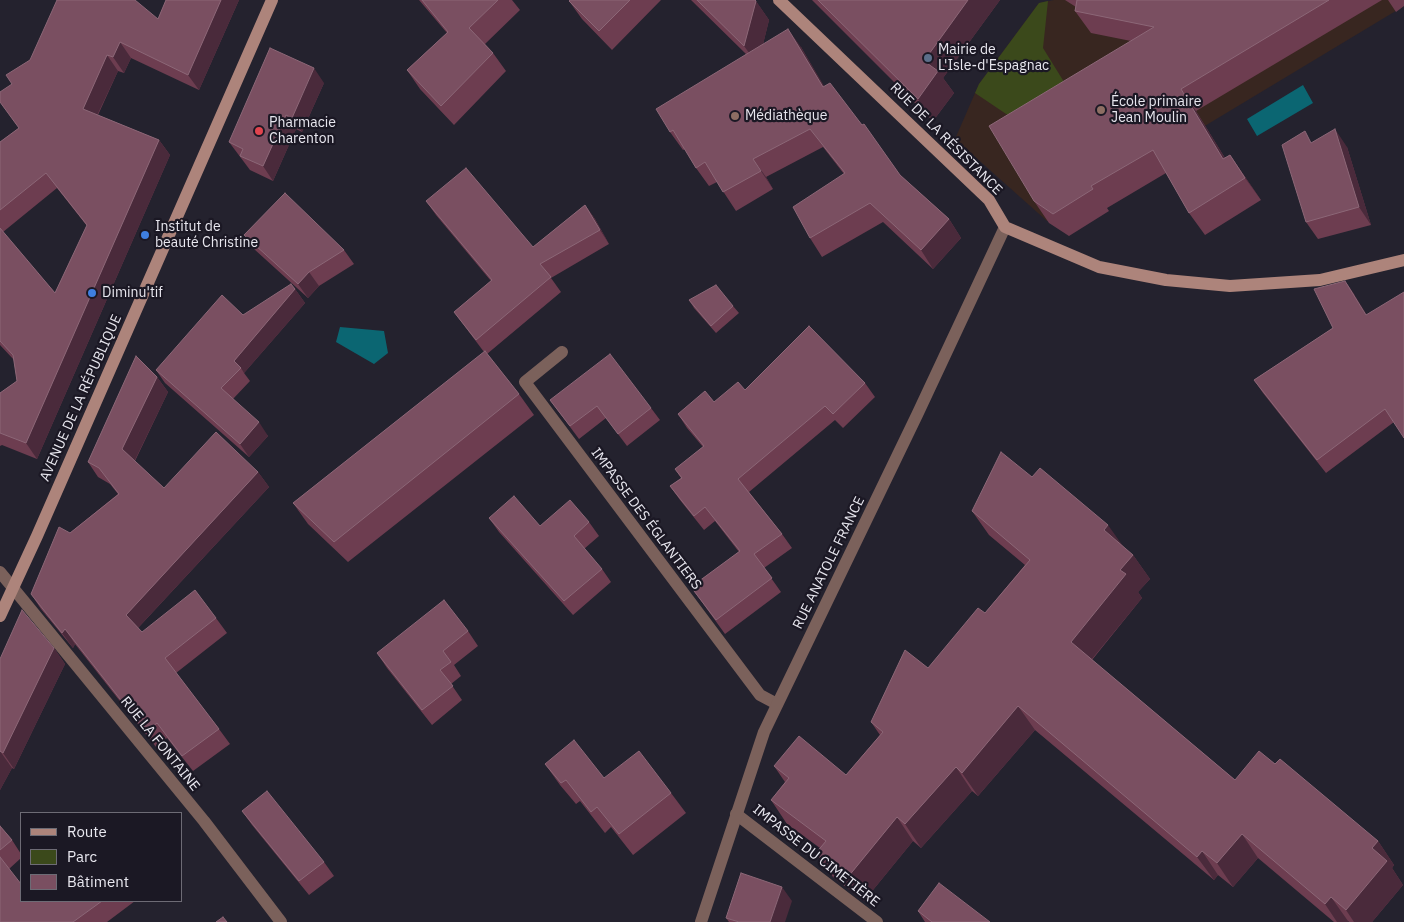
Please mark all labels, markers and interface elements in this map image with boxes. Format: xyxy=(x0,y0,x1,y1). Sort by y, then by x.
place label: Mairie de L'Isle-d'Espagnac xyxy=(938,42,1049,74)
marker: Mairie de L'Isle-d'Espagnac xyxy=(922,52,934,64)
street label: RUE DE LA RÉSISTANCE xyxy=(886,79,1006,199)
place label: École primaire Jean Moulin xyxy=(1111,94,1201,126)
marker: École primaire Jean Moulin xyxy=(1095,104,1107,116)
place label: Médiathèque xyxy=(745,108,827,124)
marker: Médiathèque xyxy=(729,110,741,122)
place label: Pharmacie Charenton xyxy=(269,115,336,148)
marker: Pharmacie Charenton xyxy=(253,125,265,137)
place label: Institut de beauté Christine xyxy=(155,219,258,252)
marker: Institut de beauté Christine xyxy=(139,229,151,241)
place label: Diminu'tif xyxy=(102,285,163,301)
marker: Diminu'tif xyxy=(86,287,98,299)
street label: AVENUE DE LA RÉPUBLIQUE xyxy=(37,312,125,484)
street label: IMPASSE DES ÉGLANTIERS xyxy=(587,445,705,593)
street label: RUE ANATOLE FRANCE xyxy=(790,494,868,632)
street label: RUE LA FONTAINE xyxy=(117,693,203,795)
street label: IMPASSE DU CIMETIÈRE xyxy=(749,801,883,911)
legend xyxy=(20,812,182,902)
text: Route xyxy=(67,822,107,841)
text: Parc xyxy=(67,847,97,866)
text: Bâtiment xyxy=(67,872,129,891)

